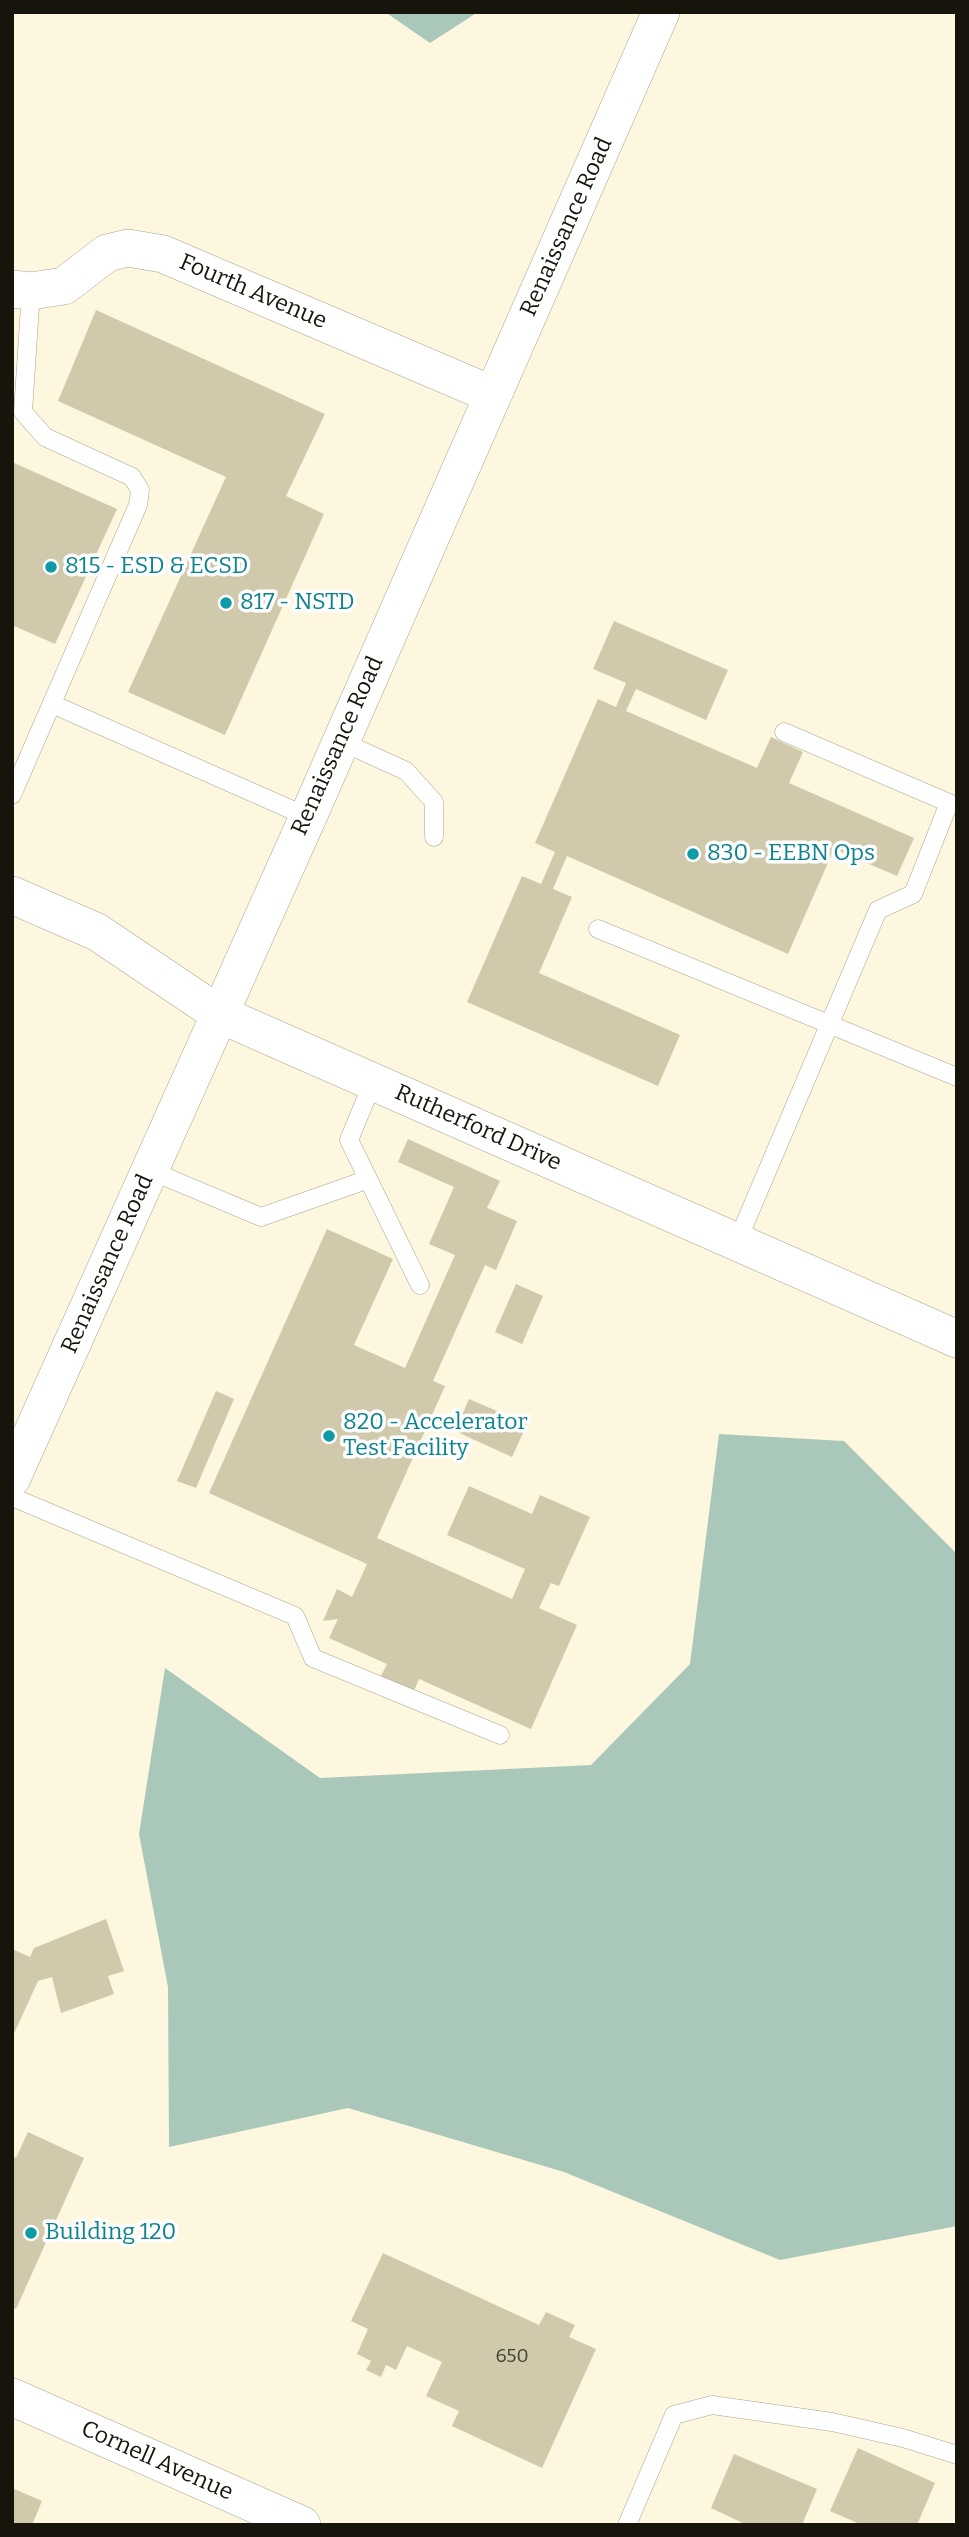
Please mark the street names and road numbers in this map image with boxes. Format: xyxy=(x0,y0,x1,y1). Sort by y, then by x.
street label: Renaissance Road xyxy=(515,133,619,321)
street label: Fourth Avenue xyxy=(175,249,331,335)
street label: Renaissance Road xyxy=(286,652,390,840)
street label: Rutherford Drive xyxy=(390,1079,566,1177)
street label: Renaissance Road xyxy=(56,1170,160,1358)
street label: Cornell Avenue xyxy=(77,2415,237,2507)

